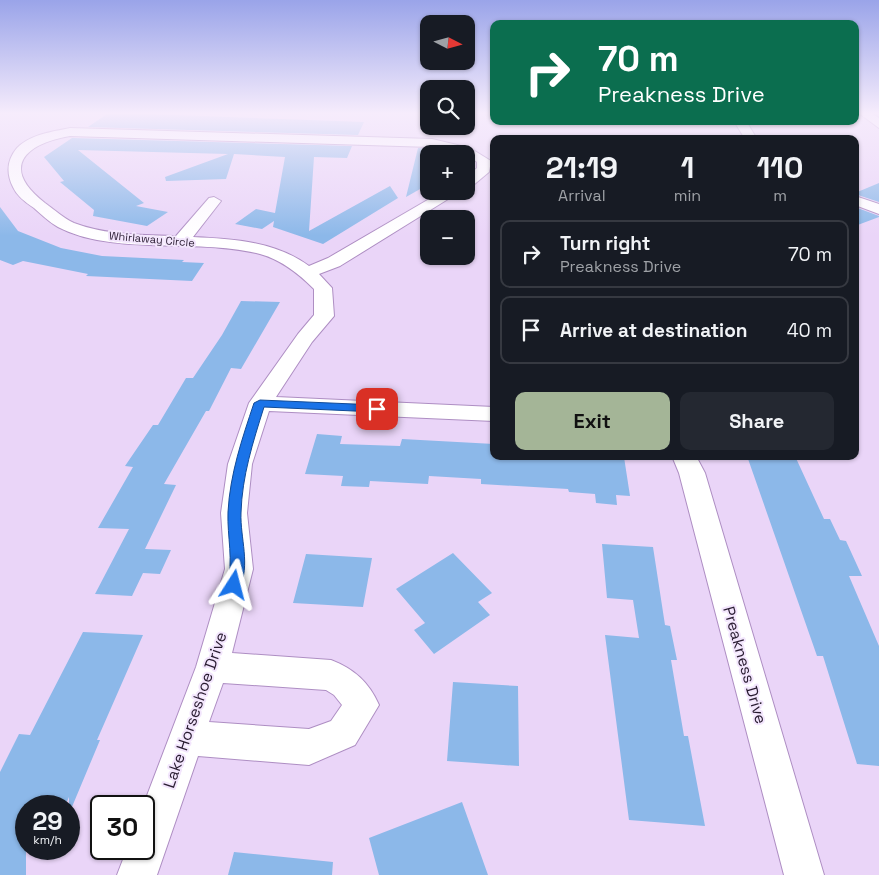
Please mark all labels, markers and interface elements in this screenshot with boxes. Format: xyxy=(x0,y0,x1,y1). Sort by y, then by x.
north arrow xyxy=(420,15,475,70)
map controls xyxy=(420,15,475,265)
text: 70 m xyxy=(598,37,679,81)
icon: right xyxy=(515,40,580,105)
button: search xyxy=(420,80,475,135)
text: Preakness Drive xyxy=(598,80,765,108)
button: + xyxy=(420,145,475,200)
text: 21:19 xyxy=(546,148,618,187)
text: 1 xyxy=(681,148,694,187)
text: 110 xyxy=(757,148,803,187)
text: Arrival xyxy=(558,185,606,206)
text: min xyxy=(674,185,701,206)
text: m xyxy=(773,185,787,206)
button: − xyxy=(420,210,475,265)
street label: Whirlaway Circle xyxy=(109,228,195,250)
text: Turn right xyxy=(560,231,650,256)
icon: right xyxy=(517,240,545,268)
text: 70 m xyxy=(788,242,832,267)
text: Preakness Drive xyxy=(560,256,681,277)
icon: arrive xyxy=(517,316,545,344)
text: Arrive at destination xyxy=(560,318,748,343)
text: 40 m xyxy=(787,318,832,343)
pin xyxy=(356,388,398,430)
button: Exit xyxy=(515,392,670,450)
button: Share xyxy=(680,392,834,450)
icon: arrive xyxy=(363,395,391,423)
position arrow xyxy=(207,558,259,610)
street label: Preakness Drive xyxy=(718,604,772,726)
street label: Lake Horseshoe Drive xyxy=(158,629,232,791)
speed limit sign: 30 xyxy=(90,795,155,860)
text: 29 xyxy=(32,805,63,837)
text: km/h xyxy=(33,832,62,848)

